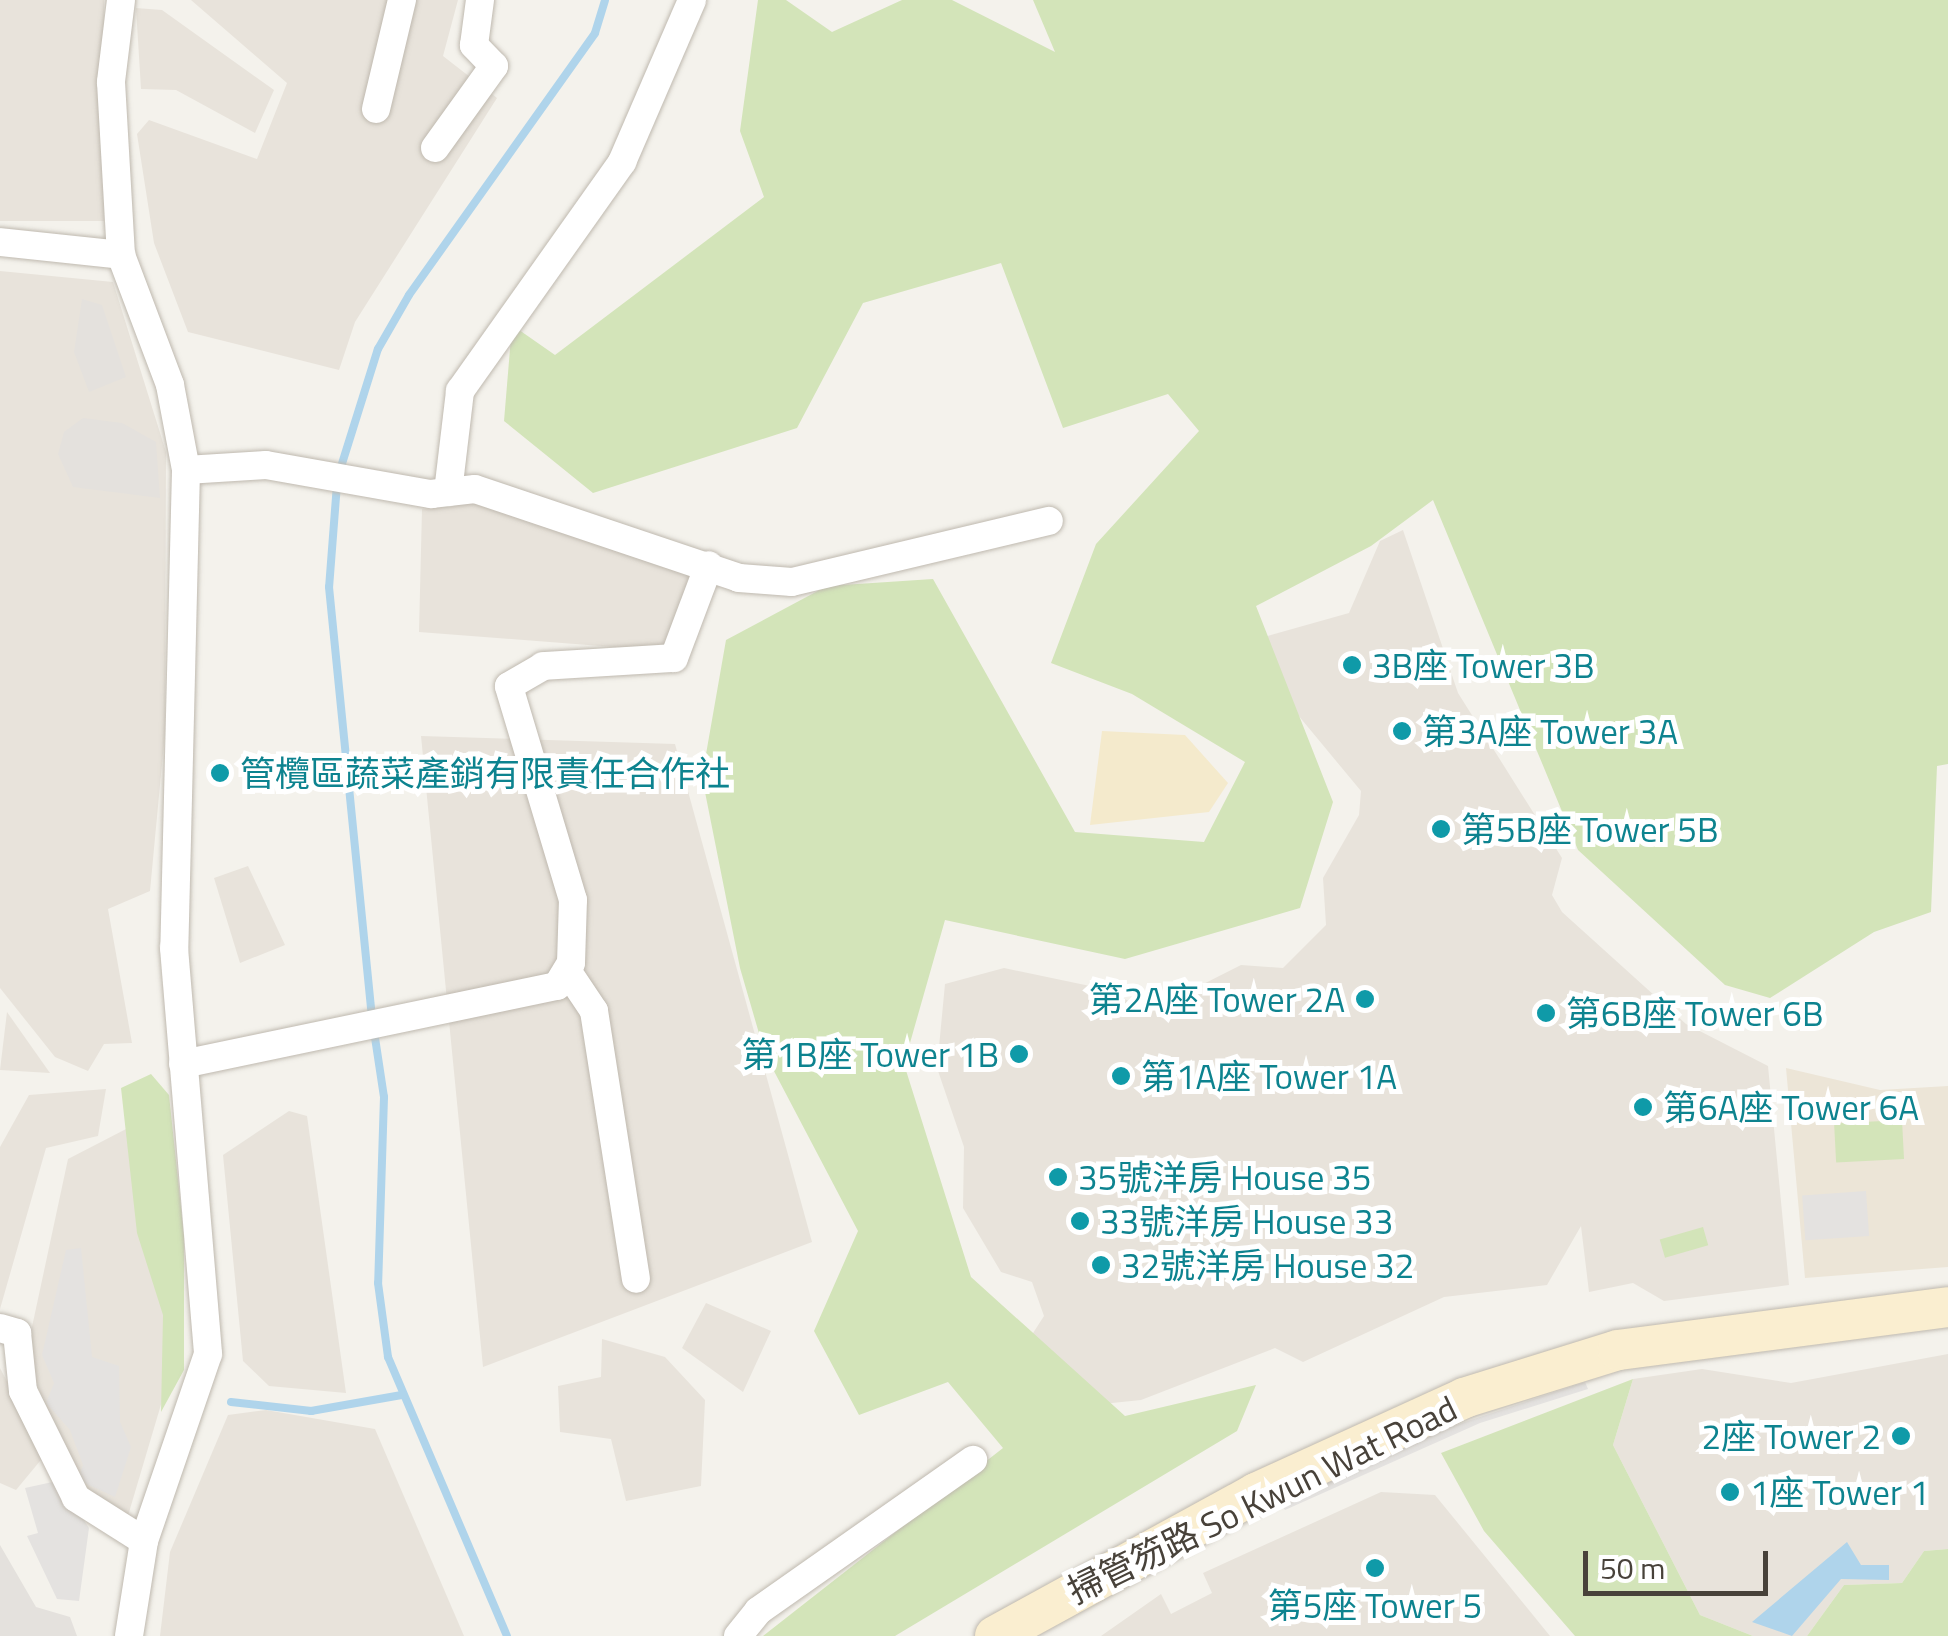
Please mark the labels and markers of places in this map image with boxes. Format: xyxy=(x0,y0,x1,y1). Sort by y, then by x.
place label: 3B座 Tower 3B xyxy=(1372,644,1595,686)
marker: 3B座 Tower 3B xyxy=(1341,654,1363,676)
place label: 第3A座 Tower 3A xyxy=(1422,710,1678,752)
marker: 第3A座 Tower 3A xyxy=(1391,720,1413,742)
place label: 管欖區蔬菜產銷有限責任合作社 xyxy=(240,752,730,794)
marker: 管欖區蔬菜產銷有限責任合作社 xyxy=(209,762,231,784)
place label: 第5B座 Tower 5B xyxy=(1461,808,1719,850)
marker: 第5B座 Tower 5B xyxy=(1430,818,1452,840)
place label: 第2A座 Tower 2A xyxy=(1089,978,1345,1020)
marker: 第2A座 Tower 2A xyxy=(1354,988,1376,1010)
place label: 第6B座 Tower 6B xyxy=(1566,992,1824,1034)
marker: 第6B座 Tower 6B xyxy=(1535,1002,1557,1024)
place label: 第1B座 Tower 1B xyxy=(741,1033,999,1075)
marker: 第1B座 Tower 1B xyxy=(1008,1043,1030,1065)
place label: 第1A座 Tower 1A xyxy=(1141,1055,1397,1097)
marker: 第1A座 Tower 1A xyxy=(1110,1065,1132,1087)
place label: 第6A座 Tower 6A xyxy=(1663,1086,1919,1128)
marker: 第6A座 Tower 6A xyxy=(1632,1096,1654,1118)
place label: 35號洋房 House 35 xyxy=(1078,1156,1371,1198)
marker: 35號洋房 House 35 xyxy=(1047,1166,1069,1188)
place label: 33號洋房 House 33 xyxy=(1100,1200,1393,1242)
marker: 33號洋房 House 33 xyxy=(1069,1210,1091,1232)
place label: 32號洋房 House 32 xyxy=(1121,1244,1414,1286)
marker: 32號洋房 House 32 xyxy=(1090,1254,1112,1276)
place label: 2座 Tower 2 xyxy=(1702,1415,1881,1457)
marker: 2座 Tower 2 xyxy=(1890,1425,1912,1447)
place label: 1座 Tower 1 xyxy=(1750,1471,1929,1513)
marker: 1座 Tower 1 xyxy=(1719,1481,1741,1503)
marker: 第5座 Tower 5 xyxy=(1364,1557,1386,1579)
place label: 第5座 Tower 5 xyxy=(1268,1584,1482,1626)

